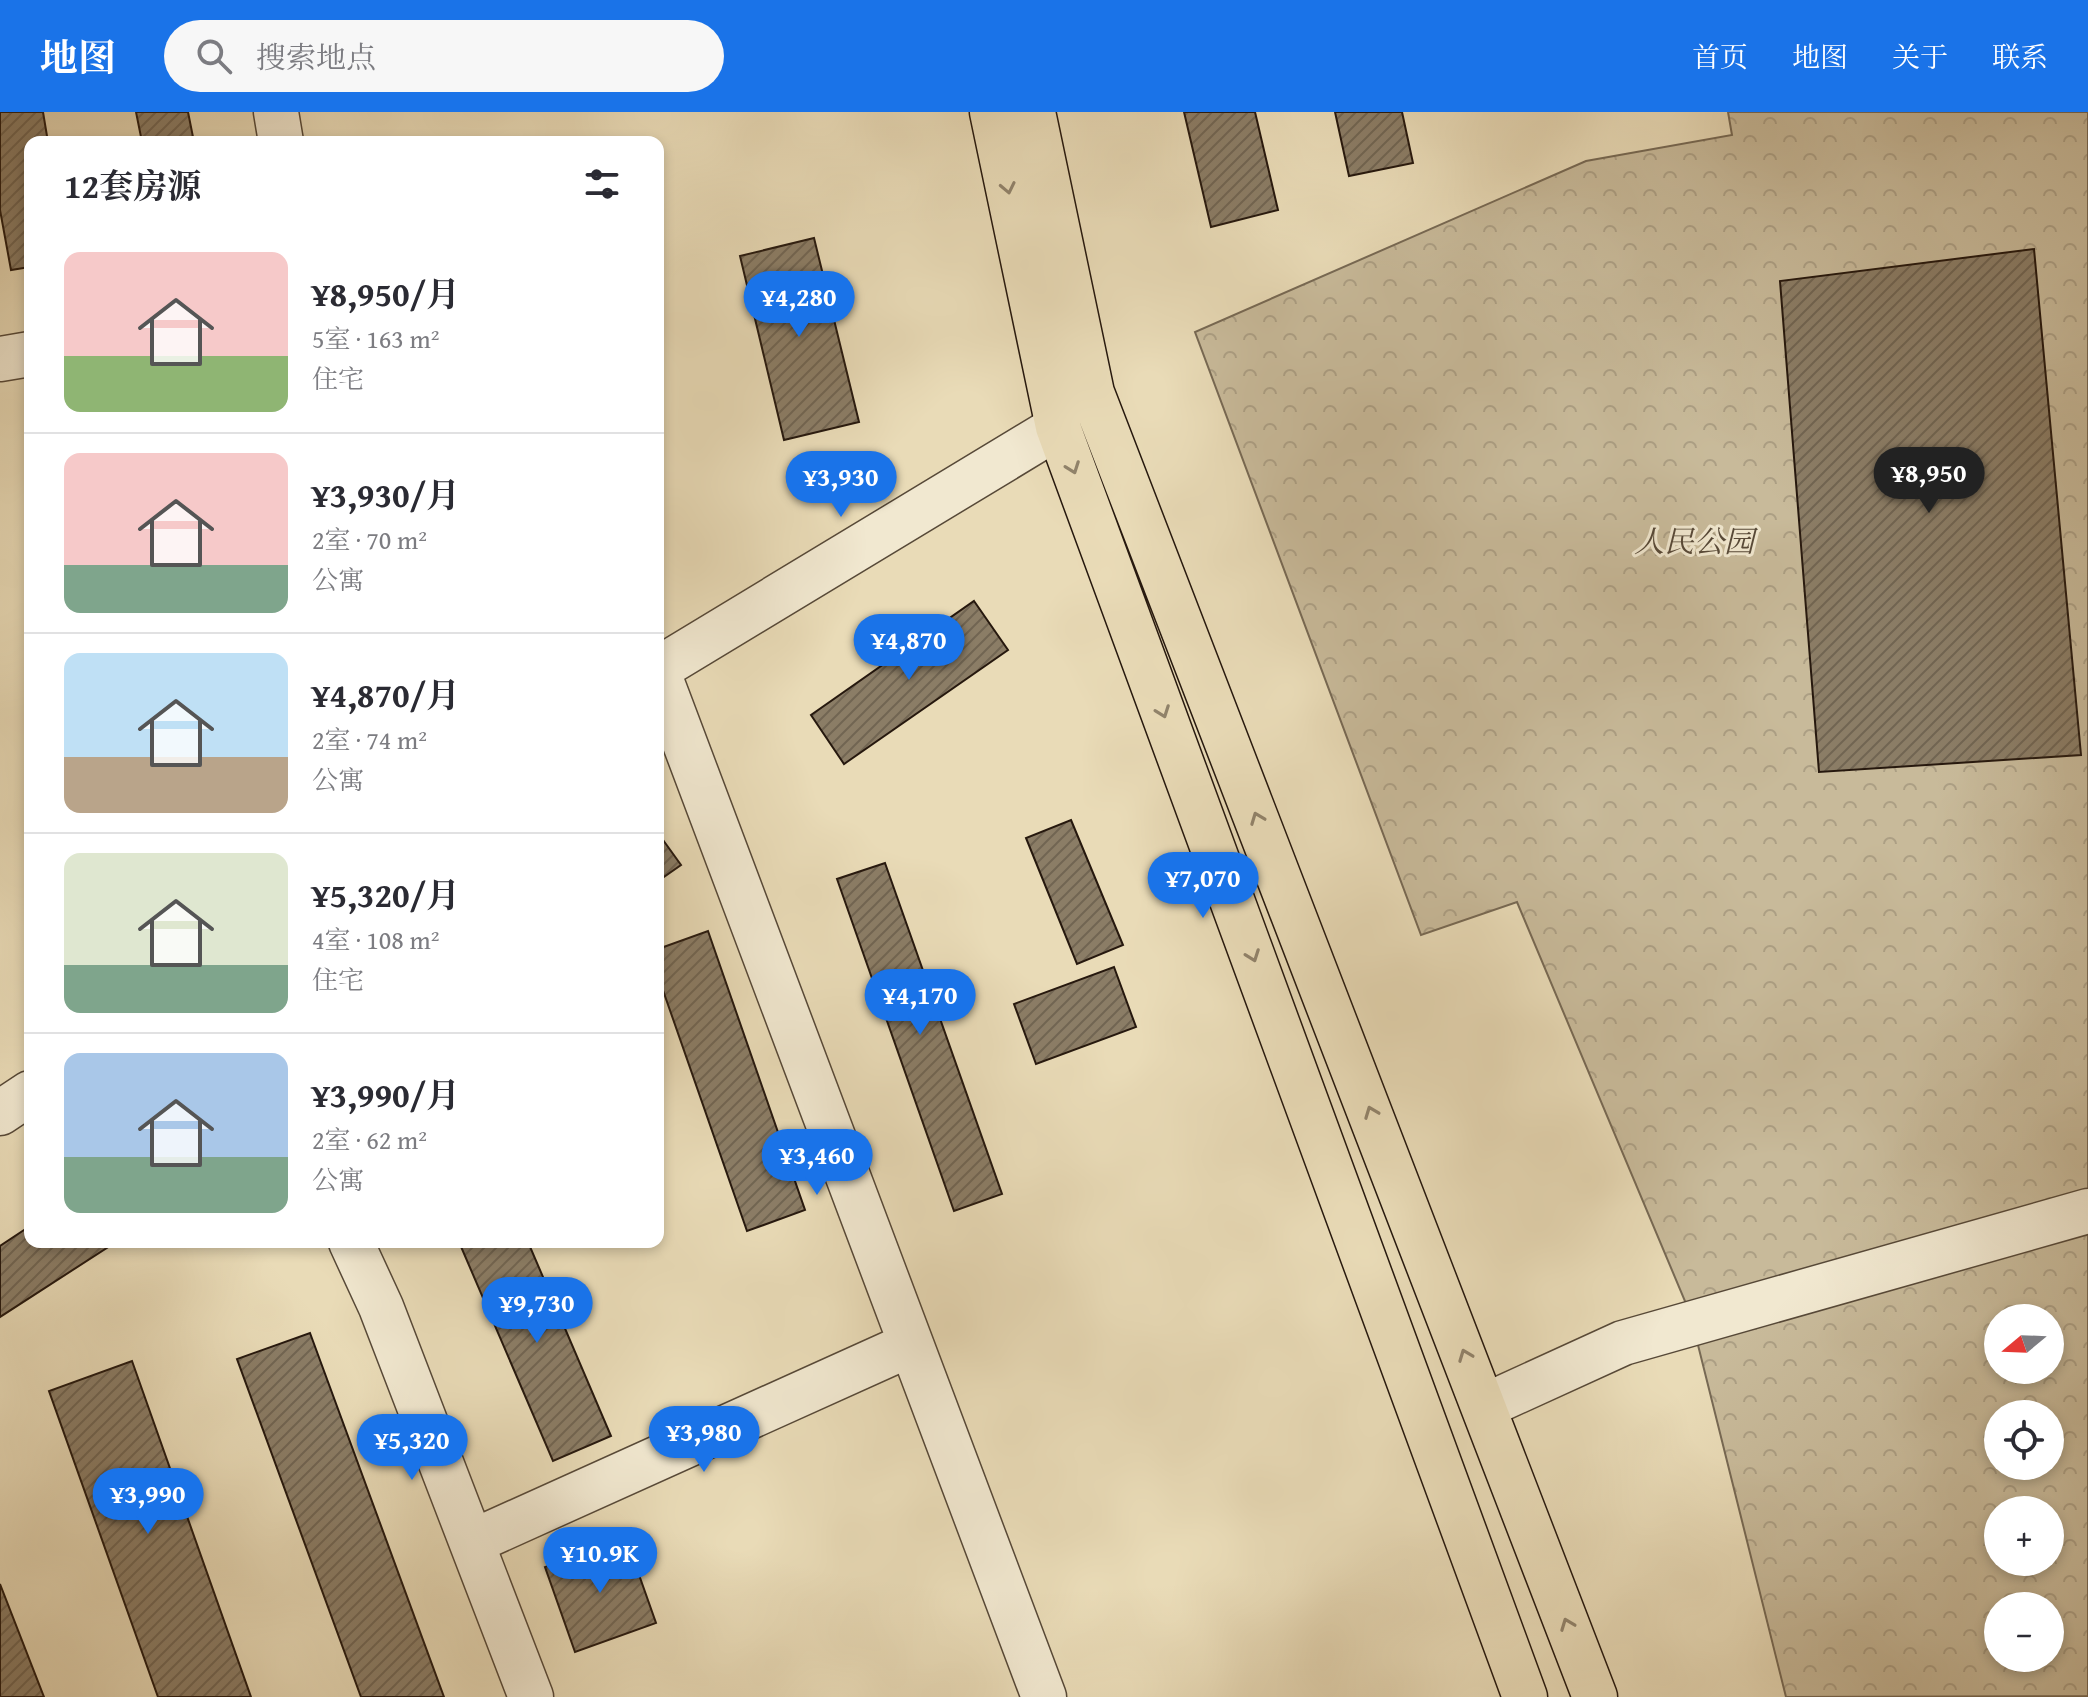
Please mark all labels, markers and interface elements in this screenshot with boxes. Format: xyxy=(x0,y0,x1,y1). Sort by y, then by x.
search box xyxy=(164,20,724,92)
text: 地图 xyxy=(40,29,116,85)
icon: search xyxy=(192,34,236,78)
text: 搜索地点 xyxy=(256,35,376,79)
text: 首页 xyxy=(1692,36,1748,77)
text: 地图 xyxy=(1792,36,1848,77)
text: 关于 xyxy=(1892,36,1948,77)
text: 联系 xyxy=(1992,36,2048,77)
text: 12套房源 xyxy=(64,161,201,210)
icon: filters xyxy=(580,162,624,206)
one-way arrow xyxy=(999,181,1016,195)
text: ¥8,950/月 xyxy=(312,269,460,318)
pin: ¥4,280 xyxy=(734,271,864,339)
text: ¥4,280 xyxy=(762,277,836,316)
icon: home xyxy=(128,284,224,380)
text: 5室 · 163 m² xyxy=(312,319,440,358)
text: 住宅 xyxy=(312,359,364,398)
pin: ¥8,950 xyxy=(1864,447,1994,515)
pin: ¥3,930 xyxy=(776,451,906,519)
text: ¥8,950 xyxy=(1892,453,1966,492)
text: ¥3,930 xyxy=(804,457,878,496)
one-way arrow xyxy=(1064,461,1080,475)
text: ¥3,930/月 xyxy=(312,470,460,519)
icon: home xyxy=(128,485,224,581)
park label: 人民公园 xyxy=(1634,519,1758,563)
text: 2室 · 70 m² xyxy=(312,520,427,559)
text: 公寓 xyxy=(312,560,364,599)
pin: ¥4,870 xyxy=(844,614,974,682)
text: ¥4,870 xyxy=(872,620,946,659)
text: ¥4,870/月 xyxy=(312,670,460,719)
icon: home xyxy=(128,685,224,781)
one-way arrow xyxy=(1153,705,1170,719)
text: 2室 · 74 m² xyxy=(312,720,427,759)
text: 公寓 xyxy=(312,760,364,799)
one-way arrow xyxy=(1250,812,1267,826)
pin: ¥7,070 xyxy=(1138,852,1268,920)
text: ¥7,070 xyxy=(1166,858,1240,897)
text: ¥5,320/月 xyxy=(312,870,460,919)
icon: home xyxy=(128,885,224,981)
text: 4室 · 108 m² xyxy=(312,920,440,959)
one-way arrow xyxy=(1243,949,1260,963)
text: 住宅 xyxy=(312,960,364,999)
pin: ¥4,170 xyxy=(855,969,985,1037)
text: ¥4,170 xyxy=(883,975,957,1014)
text: ¥3,990/月 xyxy=(312,1070,460,1119)
icon: home xyxy=(128,1085,224,1181)
one-way arrow xyxy=(1364,1106,1381,1120)
text: 2室 · 62 m² xyxy=(312,1120,427,1159)
pin: ¥3,460 xyxy=(752,1129,882,1197)
text: ¥3,460 xyxy=(780,1135,854,1174)
text: 公寓 xyxy=(312,1160,364,1199)
pin: ¥9,730 xyxy=(472,1277,602,1345)
text: ¥9,730 xyxy=(500,1283,574,1322)
north arrow xyxy=(1984,1304,2064,1384)
map controls xyxy=(1984,1304,2064,1672)
one-way arrow xyxy=(1458,1349,1475,1363)
button: locate xyxy=(1984,1400,2064,1480)
pin: ¥3,980 xyxy=(639,1406,769,1474)
text: ¥3,980 xyxy=(667,1412,741,1451)
pin: ¥5,320 xyxy=(347,1414,477,1482)
text: ¥5,320 xyxy=(375,1420,449,1459)
pin: ¥3,990 xyxy=(83,1468,213,1536)
text: ¥3,990 xyxy=(111,1474,185,1513)
button: + xyxy=(1984,1496,2064,1576)
pin: ¥10.9K xyxy=(535,1527,665,1595)
text: ¥10.9K xyxy=(561,1533,639,1572)
button: − xyxy=(1984,1592,2064,1672)
one-way arrow xyxy=(1561,1618,1577,1632)

